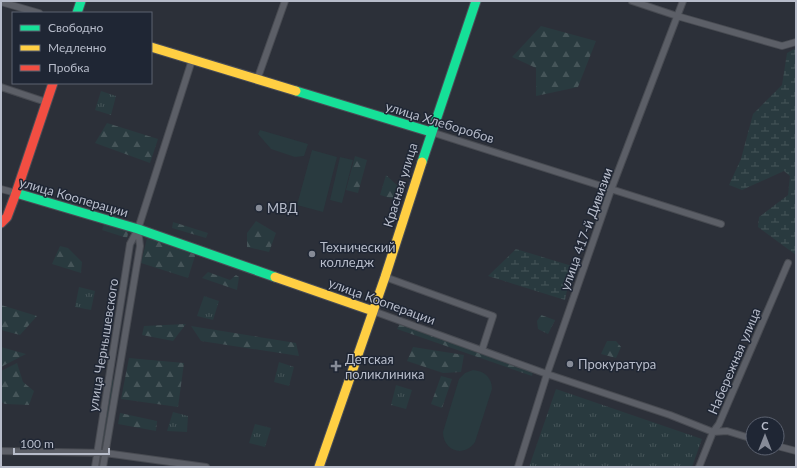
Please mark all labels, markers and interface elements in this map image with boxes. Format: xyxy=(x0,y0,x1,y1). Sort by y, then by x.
legend xyxy=(12,12,152,84)
text: Свободно xyxy=(48,20,104,35)
text: Медленно xyxy=(48,40,107,55)
text: Пробка xyxy=(48,60,89,75)
street label: улица Хлеборобов xyxy=(384,98,496,146)
street label: Красная улица xyxy=(380,141,420,229)
street label: улица 417-й Дивизии xyxy=(556,165,616,293)
street label: улица Кооперации xyxy=(18,174,130,220)
place label: МВД xyxy=(267,200,298,216)
marker: МВД xyxy=(254,203,264,213)
place label: Технический колледж xyxy=(320,239,396,270)
marker: Технический колледж xyxy=(307,249,317,259)
street label: улица Кооперации xyxy=(326,274,438,328)
street label: улица Чернышевского xyxy=(85,277,121,413)
street label: Набережная улица xyxy=(704,305,764,417)
place label: Детская поликлиника xyxy=(345,351,424,382)
place label: Прокуратура xyxy=(578,356,656,372)
marker: Прокуратура xyxy=(565,359,575,369)
marker: Детская поликлиника xyxy=(330,360,342,372)
north arrow xyxy=(745,416,785,456)
text: С xyxy=(761,419,769,432)
scale bar xyxy=(14,430,109,456)
text: 100 m xyxy=(20,436,54,451)

